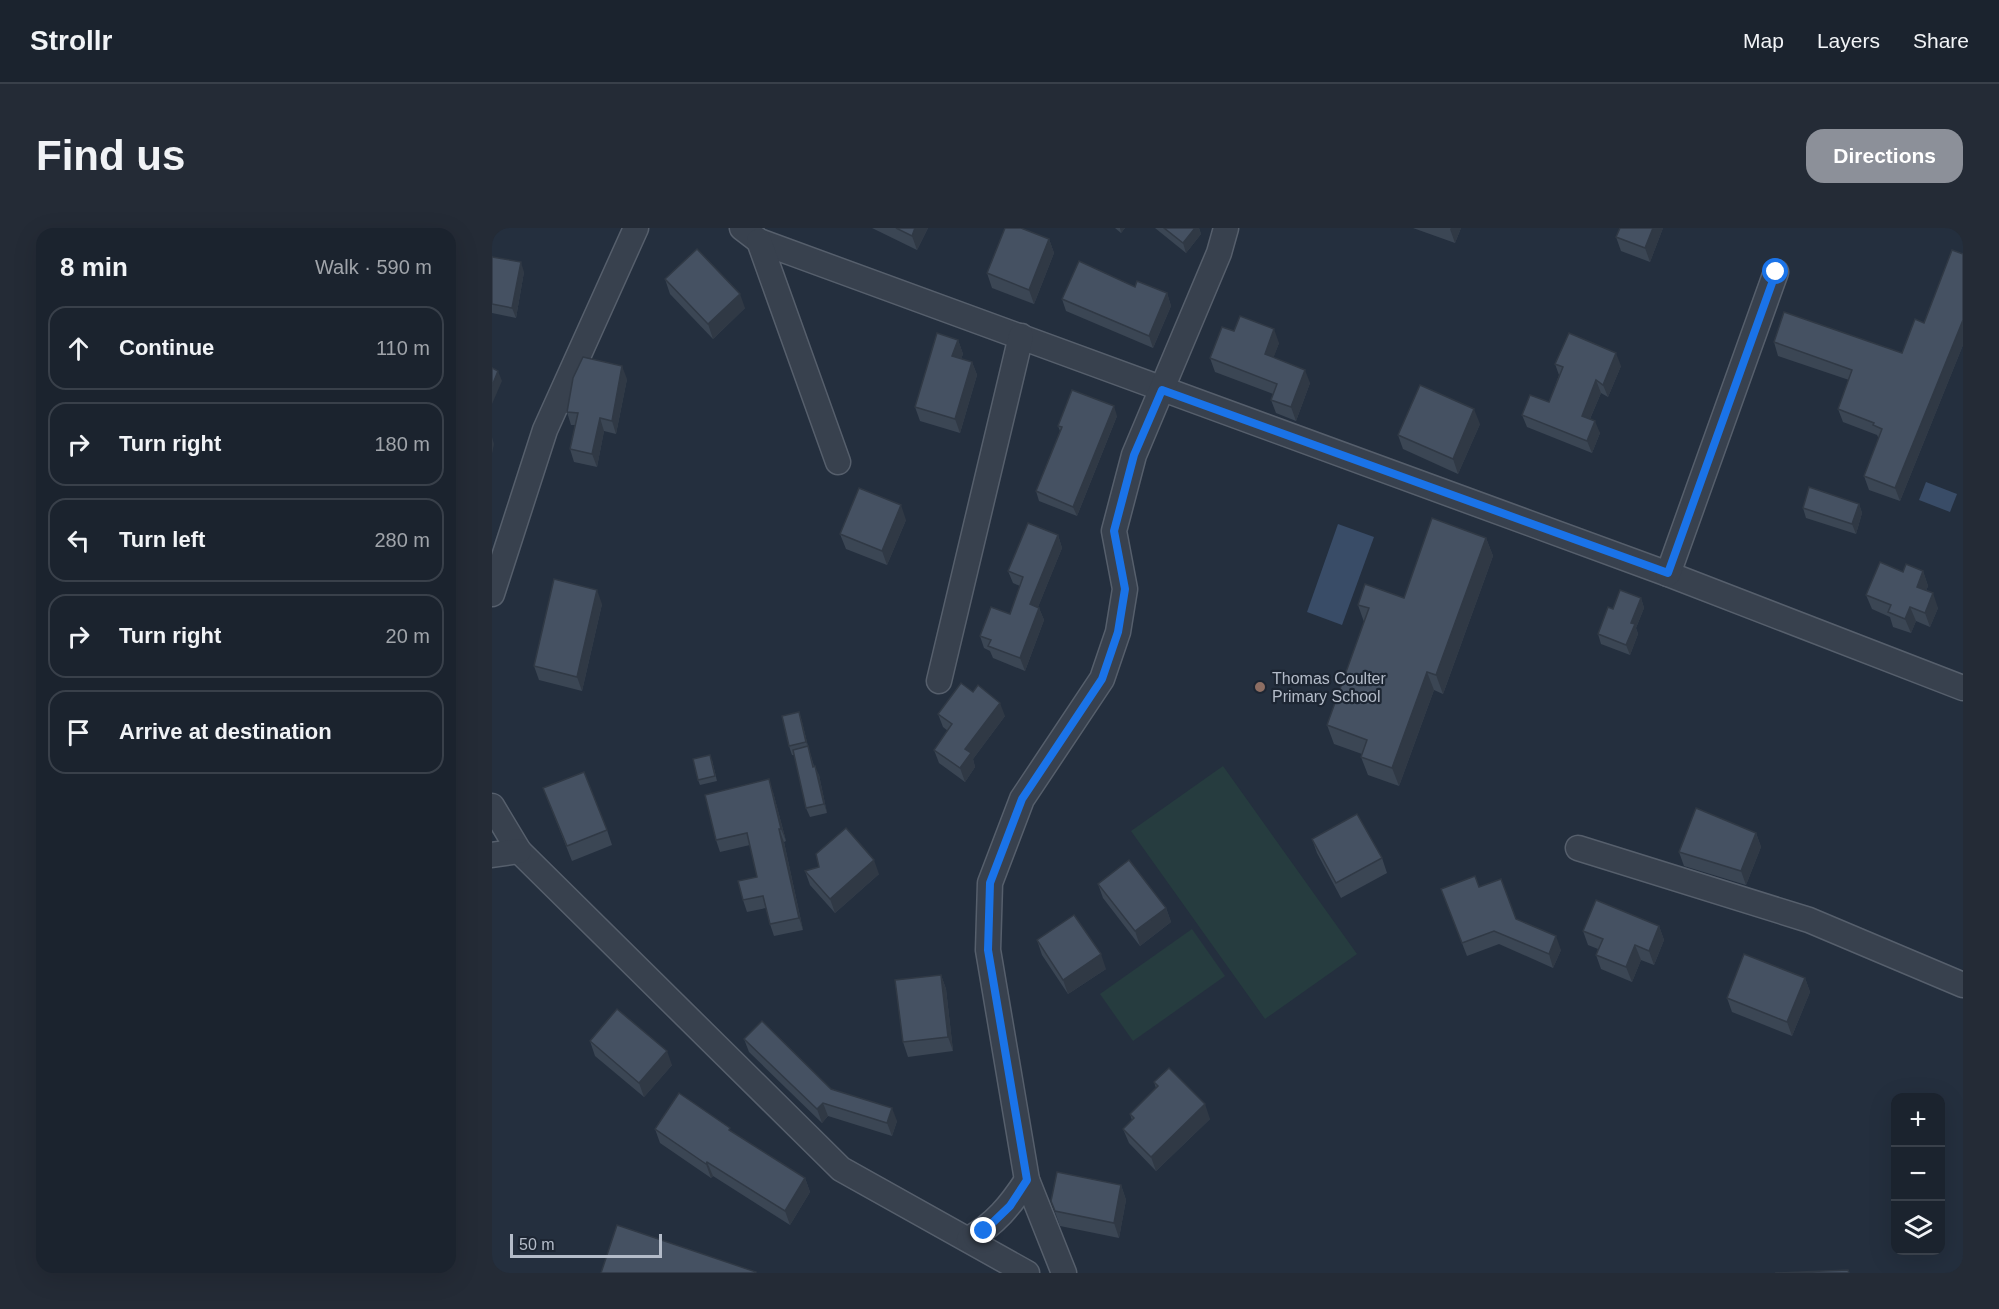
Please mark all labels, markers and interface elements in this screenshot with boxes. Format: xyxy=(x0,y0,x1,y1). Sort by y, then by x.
text: Strollr xyxy=(30,25,112,56)
text: Map xyxy=(1743,29,1784,52)
text: Layers xyxy=(1817,29,1880,52)
text: Share xyxy=(1913,29,1969,52)
button: Directions xyxy=(1806,129,1963,183)
text: Find us xyxy=(36,132,185,179)
text: 8 min xyxy=(60,252,128,282)
text: Walk · 590 m xyxy=(315,256,432,278)
route start xyxy=(1762,258,1788,284)
icon: ahead xyxy=(62,332,95,365)
text: Continue xyxy=(119,335,214,360)
text: 110 m xyxy=(376,337,430,359)
icon: right xyxy=(62,428,95,461)
text: Turn right xyxy=(119,431,221,456)
text: 180 m xyxy=(374,433,430,455)
icon: left xyxy=(62,524,95,557)
text: Turn left xyxy=(119,527,205,552)
text: 280 m xyxy=(374,529,430,551)
icon: right xyxy=(62,620,95,653)
text: Turn right xyxy=(119,623,221,648)
text: 20 m xyxy=(386,625,430,647)
place label: Thomas Coulter Primary School xyxy=(1272,670,1386,705)
marker: Thomas Coulter Primary School xyxy=(1253,680,1267,694)
icon: arrive xyxy=(62,716,95,749)
text: Arrive at destination xyxy=(119,719,332,744)
map controls xyxy=(1891,1093,1945,1255)
button: + xyxy=(1891,1093,1945,1147)
button: − xyxy=(1891,1147,1945,1201)
button: layers xyxy=(1891,1201,1945,1255)
route end xyxy=(970,1217,996,1243)
scale bar xyxy=(510,1231,662,1258)
text: 50 m xyxy=(519,1236,555,1253)

